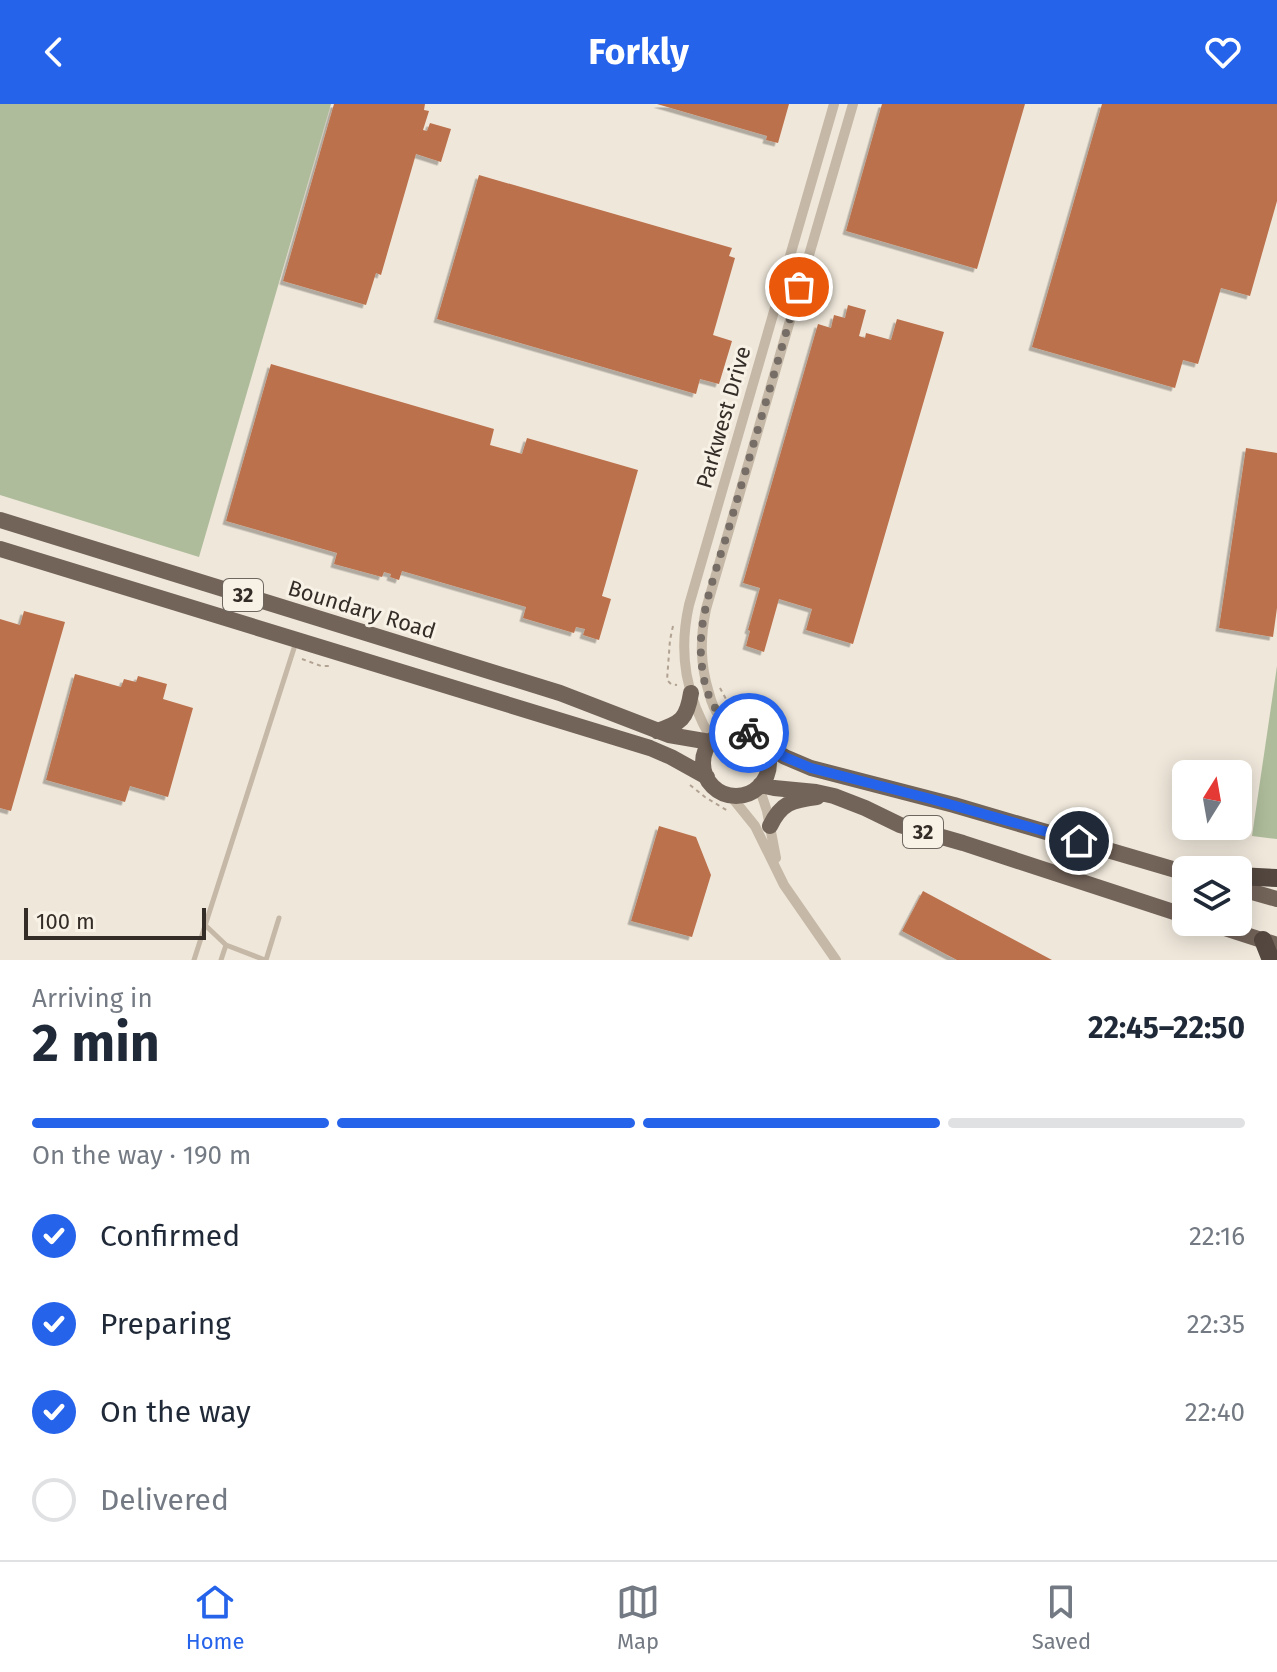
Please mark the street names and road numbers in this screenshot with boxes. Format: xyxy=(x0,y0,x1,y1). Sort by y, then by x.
street label: Parkwest Drive xyxy=(690,343,757,491)
street label: Boundary Road xyxy=(285,574,439,645)
road number: 32 xyxy=(223,579,263,611)
road number: 32 xyxy=(903,816,943,848)

